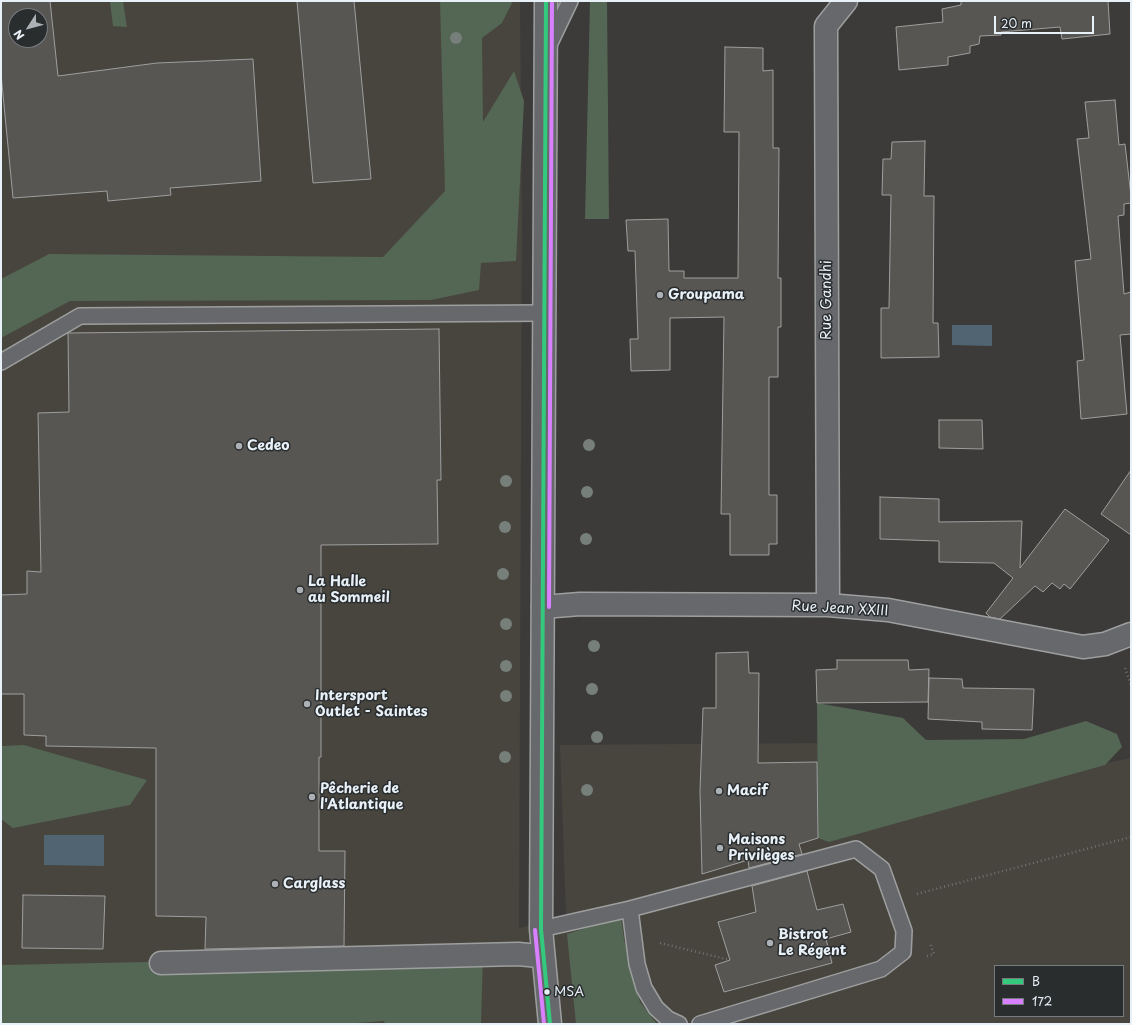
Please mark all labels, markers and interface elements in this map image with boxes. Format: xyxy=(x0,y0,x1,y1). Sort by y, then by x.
north arrow xyxy=(8,8,48,48)
scale bar xyxy=(996,8,1096,34)
text: 20 m xyxy=(1001,14,1032,32)
text: N xyxy=(9,26,28,43)
street label: Rue Gandhi xyxy=(819,260,835,340)
place label: Groupama xyxy=(668,287,745,303)
marker: Groupama xyxy=(655,290,665,300)
place label: Cedeo xyxy=(247,438,290,454)
marker: Cedeo xyxy=(234,441,244,451)
place label: La Halle au Sommeil xyxy=(308,574,390,606)
marker: La Halle au Sommeil xyxy=(295,585,305,595)
street label: Rue Jean XXIII xyxy=(791,598,889,620)
place label: Intersport Outlet - Saintes xyxy=(315,688,428,720)
marker: Intersport Outlet - Saintes xyxy=(302,699,312,709)
place label: Pêcherie de l'Atlantique xyxy=(320,781,403,814)
place label: Macif xyxy=(727,783,768,799)
marker: Macif xyxy=(714,786,724,796)
marker: Pêcherie de l'Atlantique xyxy=(307,792,317,802)
place label: Maisons Privilèges xyxy=(728,832,794,864)
marker: Maisons Privilèges xyxy=(715,843,725,853)
place label: Carglass xyxy=(283,876,345,892)
marker: Carglass xyxy=(270,879,280,889)
place label: Bistrot Le Régent xyxy=(778,927,846,960)
marker: Bistrot Le Régent xyxy=(765,938,775,948)
legend xyxy=(994,965,1124,1017)
text: B xyxy=(1032,972,1040,990)
place label: MSA xyxy=(554,984,584,1000)
marker: MSA xyxy=(542,987,552,997)
text: 172 xyxy=(1032,992,1052,1010)

